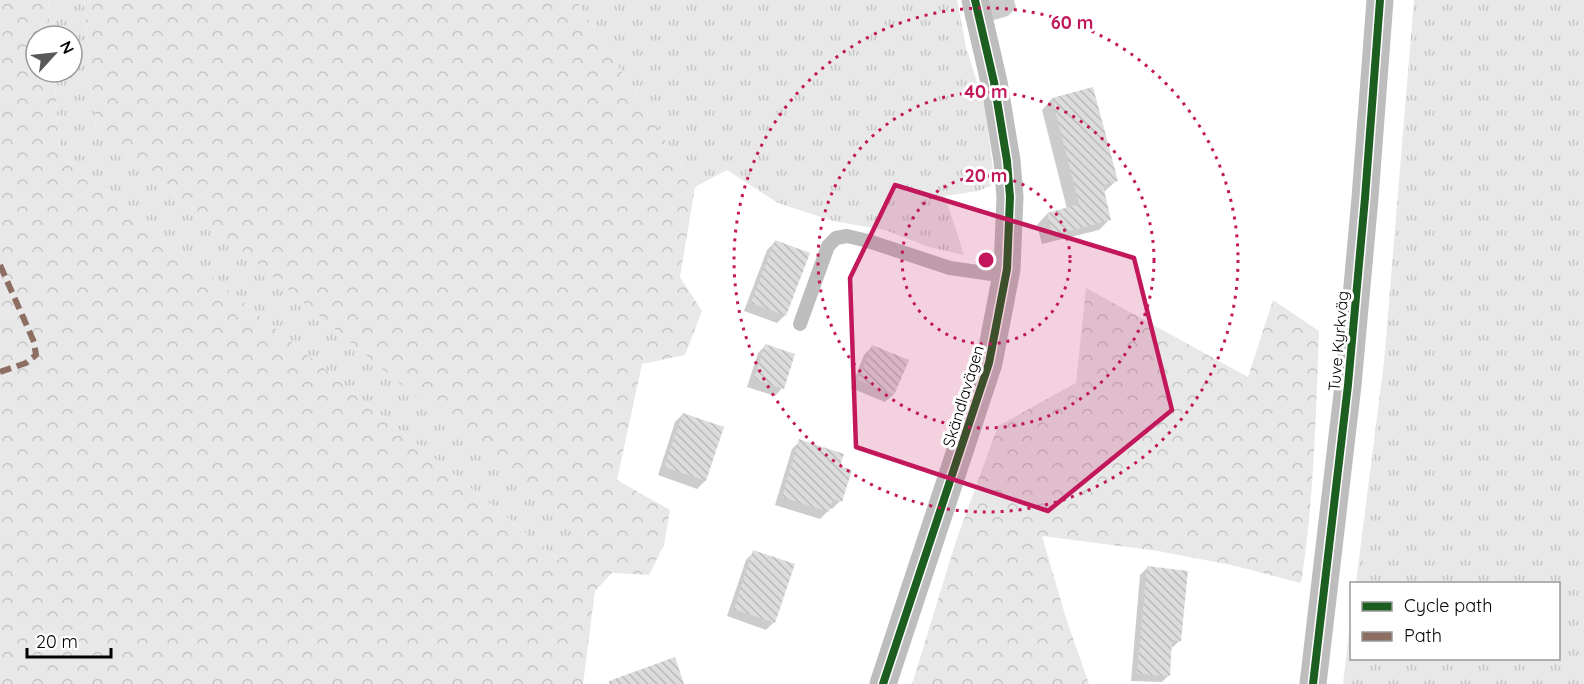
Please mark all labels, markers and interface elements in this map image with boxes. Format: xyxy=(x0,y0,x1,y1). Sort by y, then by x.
text: 60 m xyxy=(1051,11,1093,34)
north arrow xyxy=(24,24,84,84)
text: N xyxy=(56,37,79,57)
text: 40 m xyxy=(964,80,1008,103)
text: 20 m xyxy=(965,164,1007,187)
centre of rings xyxy=(976,250,996,270)
street label: Tuve Kyrkväg xyxy=(1324,290,1352,392)
street label: Skändlavägen xyxy=(938,343,988,449)
legend xyxy=(1350,582,1560,660)
text: Cycle path xyxy=(1404,594,1492,617)
scale bar xyxy=(27,621,111,659)
text: Path xyxy=(1404,624,1442,647)
text: 20 m xyxy=(36,630,78,653)

